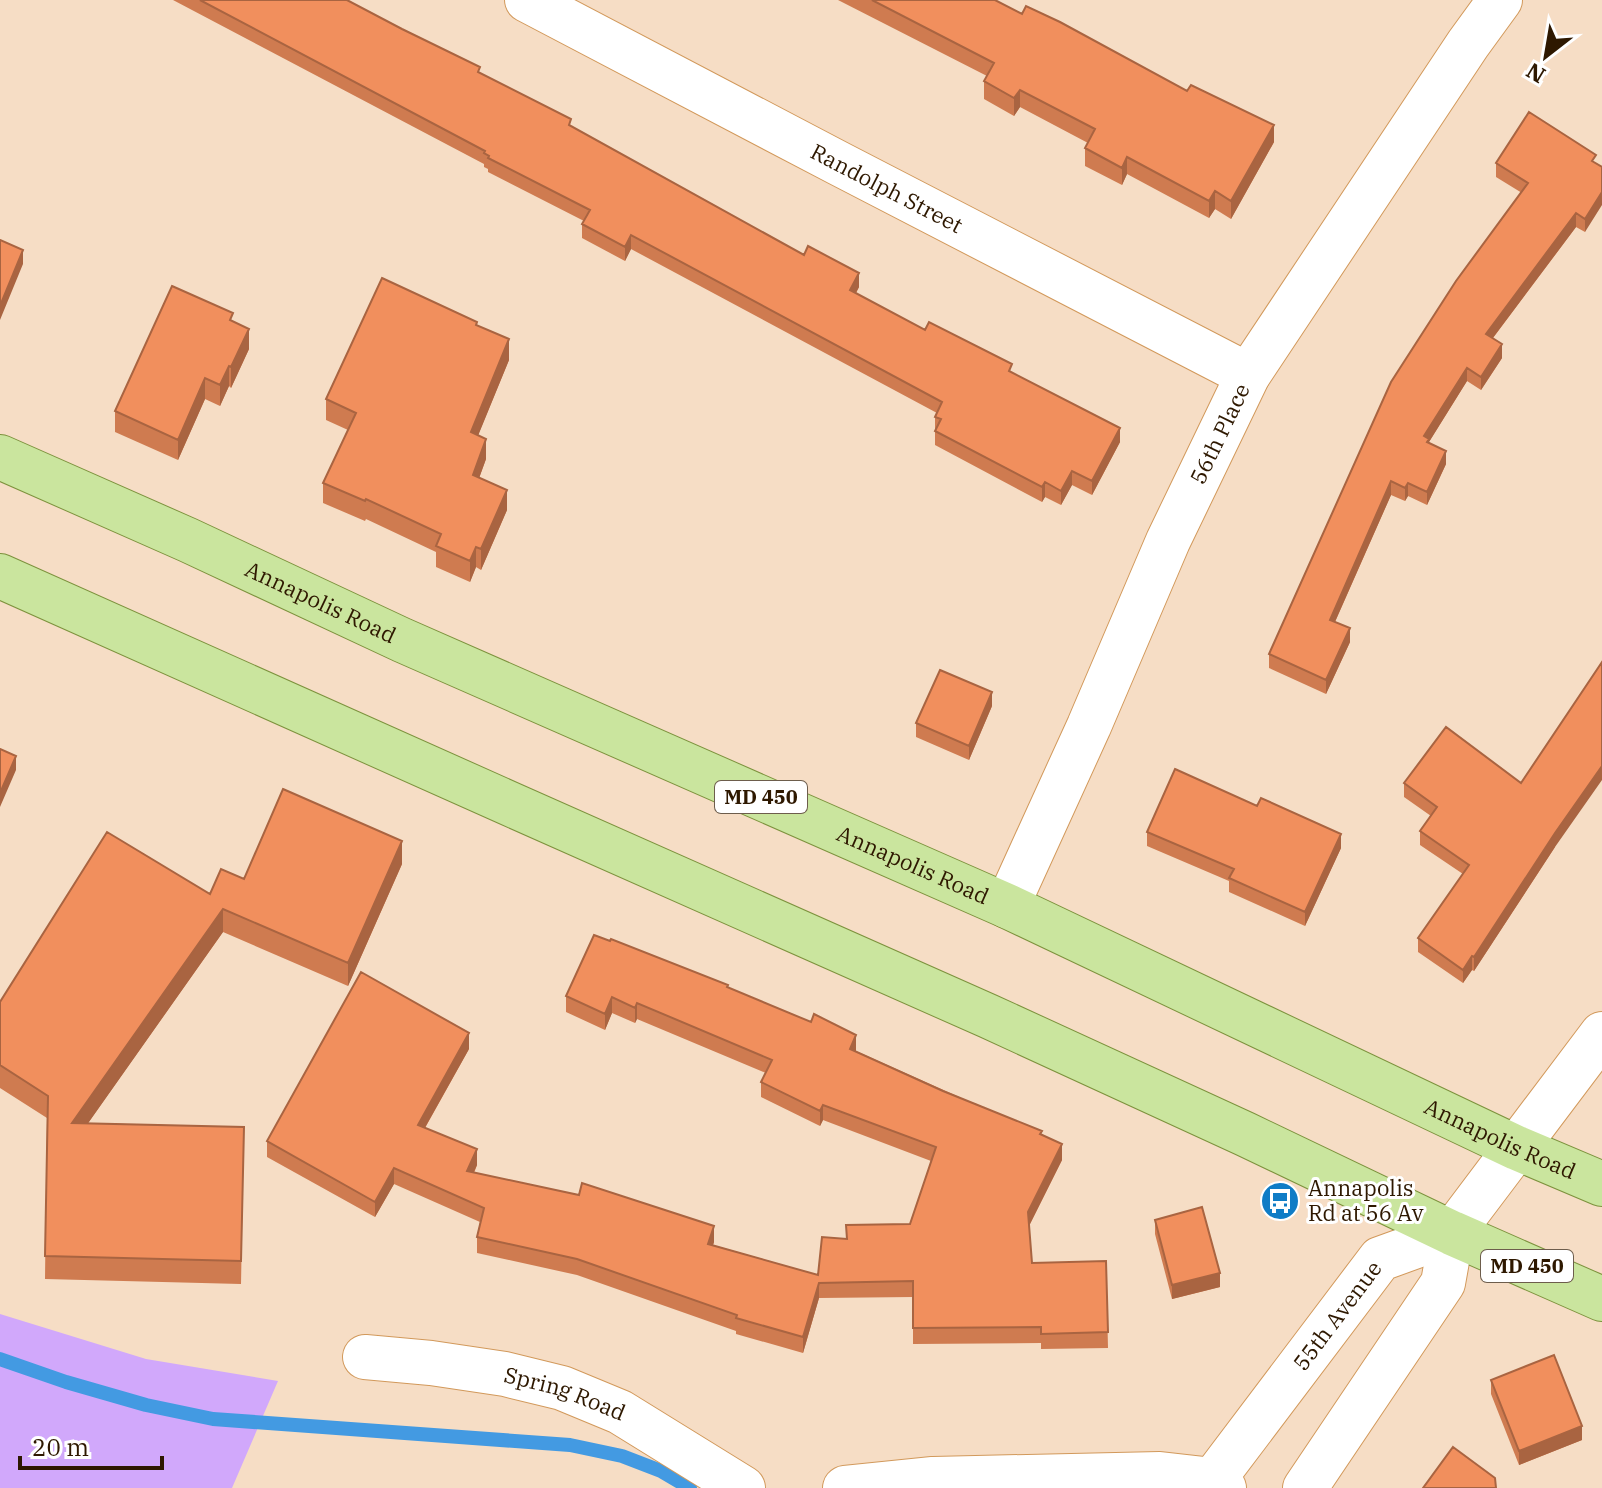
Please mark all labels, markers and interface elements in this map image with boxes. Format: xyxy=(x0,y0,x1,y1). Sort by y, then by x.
north arrow xyxy=(1506,16,1586,96)
text: N xyxy=(1521,57,1550,90)
street label: Randolph Street xyxy=(806,136,968,239)
street label: 56th Place xyxy=(1183,378,1256,489)
street label: Annapolis Road xyxy=(241,554,401,649)
road number: MD 450 xyxy=(715,781,807,813)
street label: Annapolis Road xyxy=(833,818,994,910)
street label: Annapolis Road xyxy=(1420,1091,1580,1185)
place label: Annapolis Rd at 56 Av xyxy=(1308,1173,1424,1227)
bus stop icon: Annapolis Rd at 56 Av xyxy=(1259,1180,1301,1222)
road number: MD 450 xyxy=(1481,1250,1573,1282)
street label: 55th Avenue xyxy=(1286,1255,1388,1376)
street label: Spring Road xyxy=(501,1359,630,1427)
scale bar xyxy=(20,1420,162,1470)
text: 20 m xyxy=(32,1431,89,1463)

